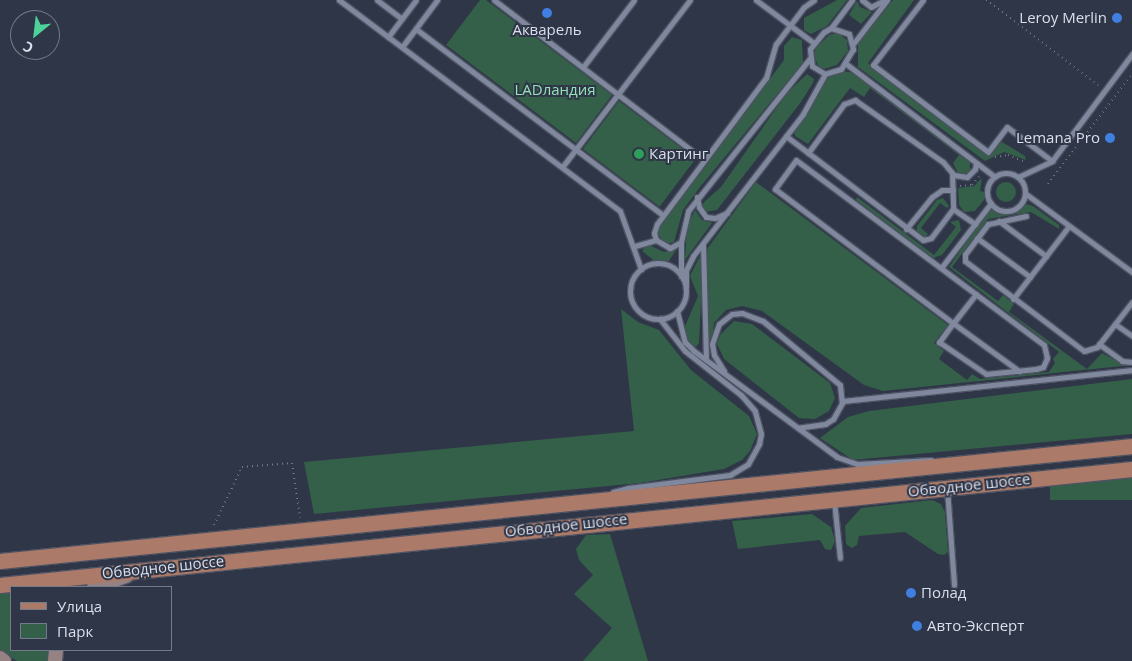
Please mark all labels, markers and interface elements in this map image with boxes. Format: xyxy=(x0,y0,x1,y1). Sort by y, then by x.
marker: Акварель xyxy=(541,7,553,19)
place label: Leroy Merlin xyxy=(1019,9,1107,27)
north arrow xyxy=(10,10,60,60)
marker: Leroy Merlin xyxy=(1111,12,1123,24)
place label: Акварель xyxy=(512,21,582,39)
text: С xyxy=(19,37,36,58)
park label: LADландия xyxy=(514,81,596,99)
place label: Lemana Pro xyxy=(1016,129,1100,147)
marker: Lemana Pro xyxy=(1104,132,1116,144)
place label: Картинг xyxy=(649,145,708,163)
marker: Картинг xyxy=(633,148,645,160)
street label: Обводное шоссе xyxy=(907,470,1031,500)
street label: Обводное шоссе xyxy=(504,510,628,540)
street label: Обводное шоссе xyxy=(101,552,225,582)
place label: Полад xyxy=(921,584,966,602)
legend xyxy=(10,586,172,651)
marker: Полад xyxy=(905,587,917,599)
text: Улица xyxy=(57,596,102,616)
place label: Авто-Эксперт xyxy=(927,617,1024,635)
marker: Авто-Эксперт xyxy=(911,620,923,632)
text: Парк xyxy=(57,621,93,641)

